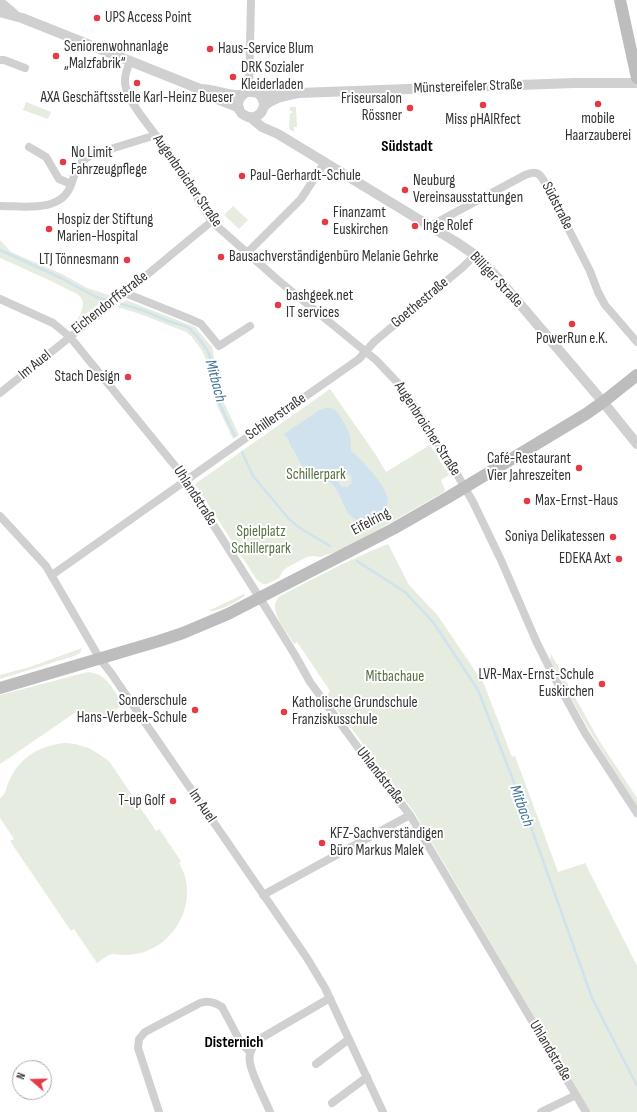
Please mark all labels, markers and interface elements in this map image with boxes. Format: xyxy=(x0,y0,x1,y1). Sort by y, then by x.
place label: UPS Access Point xyxy=(105,9,192,27)
marker: UPS Access Point xyxy=(92,13,102,23)
place label: Seniorenwohnanlage „Malzfabrik“ xyxy=(64,38,169,73)
place label: Haus-Service Blum xyxy=(218,40,314,58)
marker: Haus-Service Blum xyxy=(205,44,215,54)
marker: Seniorenwohnanlage „Malzfabrik“ xyxy=(51,51,61,61)
place label: DRK Sozialer Kleiderladen xyxy=(241,59,304,94)
marker: DRK Sozialer Kleiderladen xyxy=(228,72,238,82)
street label: Münstereifeler Straße xyxy=(413,76,523,98)
marker: AXA Geschäftsstelle Karl-Heinz Bueser xyxy=(132,78,142,88)
place label: AXA Geschäftsstelle Karl-Heinz Bueser xyxy=(40,89,234,107)
place label: Friseursalon Rössner xyxy=(341,90,402,125)
marker: mobile Haarzauberei xyxy=(593,99,603,109)
marker: Miss pHAIRfect xyxy=(478,100,488,110)
marker: Friseursalon Rössner xyxy=(405,103,415,113)
place label: mobile Haarzauberei xyxy=(565,110,631,145)
place label: Miss pHAIRfect xyxy=(445,111,521,129)
street label: Augenbroicher Straße xyxy=(148,131,226,231)
district label: Südstadt xyxy=(381,137,433,157)
place label: No Limit Fahrzeugpflege xyxy=(71,144,147,179)
marker: No Limit Fahrzeugpflege xyxy=(58,157,68,167)
place label: Paul-Gerhardt-Schule xyxy=(250,167,361,185)
marker: Paul-Gerhardt-Schule xyxy=(237,171,247,181)
place label: Neuburg Vereinsausstattungen xyxy=(413,172,523,207)
street label: Südstraße xyxy=(537,179,577,233)
marker: Neuburg Vereinsausstattungen xyxy=(400,185,410,195)
place label: Finanzamt Euskirchen xyxy=(333,204,388,239)
place label: Hospiz der Stiftung Marien-Hospital xyxy=(57,211,153,246)
marker: Finanzamt Euskirchen xyxy=(320,217,330,227)
place label: Inge Rolef xyxy=(423,217,473,235)
marker: Inge Rolef xyxy=(410,221,420,231)
marker: Hospiz der Stiftung Marien-Hospital xyxy=(44,224,54,234)
place label: Bausachverständigenbüro Melanie Gehrke xyxy=(229,248,439,266)
street label: Billiger Straße xyxy=(466,248,526,312)
place label: LTJ Tönnesmann xyxy=(39,251,119,269)
marker: Bausachverständigenbüro Melanie Gehrke xyxy=(216,252,226,262)
marker: LTJ Tönnesmann xyxy=(122,255,132,265)
street label: Eichendorffstraße xyxy=(68,268,152,338)
street label: Goethestraße xyxy=(388,274,452,332)
place label: bashgeek.net IT services xyxy=(286,287,353,322)
marker: bashgeek.net IT services xyxy=(273,300,283,310)
marker: PowerRun e.K. xyxy=(567,319,577,329)
place label: PowerRun e.K. xyxy=(536,330,608,348)
street label: Im Auel xyxy=(15,347,55,383)
water label: Mitbach xyxy=(200,358,230,404)
place label: Stach Design xyxy=(55,368,120,386)
marker: Stach Design xyxy=(123,372,133,382)
street label: Augenbroicher Straße xyxy=(390,379,464,479)
street label: Schillerstraße xyxy=(242,390,310,444)
place label: Café-Restaurant Vier Jahreszeiten xyxy=(487,450,571,485)
street label: Uhlandstraße xyxy=(169,463,221,529)
marker: Café-Restaurant Vier Jahreszeiten xyxy=(574,463,584,473)
park label: Schillerpark xyxy=(286,466,346,484)
place label: Max-Ernst-Haus xyxy=(535,492,618,510)
marker: Max-Ernst-Haus xyxy=(522,496,532,506)
street label: Eifelring xyxy=(349,504,393,540)
park label: Spielplatz Schillerpark xyxy=(231,523,291,558)
place label: Soniya Delikatessen xyxy=(505,528,605,546)
marker: Soniya Delikatessen xyxy=(608,532,618,542)
place label: EDEKA Axt xyxy=(559,550,611,568)
marker: EDEKA Axt xyxy=(614,554,624,564)
place label: LVR-Max-Ernst-Schule Euskirchen xyxy=(478,666,594,701)
park label: Mitbachaue xyxy=(366,668,424,686)
marker: LVR-Max-Ernst-Schule Euskirchen xyxy=(597,679,607,689)
place label: Sonderschule Hans-Verbeek-Schule xyxy=(77,692,187,727)
place label: Katholische Grundschule Franziskusschule xyxy=(292,694,417,729)
marker: Sonderschule Hans-Verbeek-Schule xyxy=(190,705,200,715)
marker: Katholische Grundschule Franziskusschule xyxy=(279,707,289,717)
street label: Uhlandstraße xyxy=(352,744,408,808)
water label: Mitbach xyxy=(505,783,537,829)
street label: Im Auel xyxy=(184,786,220,826)
place label: T-up Golf xyxy=(118,792,165,810)
marker: T-up Golf xyxy=(168,796,178,806)
place label: KFZ-Sachverständigen Büro Markus Malek xyxy=(330,825,443,860)
marker: KFZ-Sachverständigen Büro Markus Malek xyxy=(317,838,327,848)
street label: Uhlandstraße xyxy=(525,1018,575,1084)
district label: Disternich xyxy=(205,1033,263,1053)
north arrow xyxy=(12,1060,52,1100)
text: N xyxy=(14,1071,28,1081)

